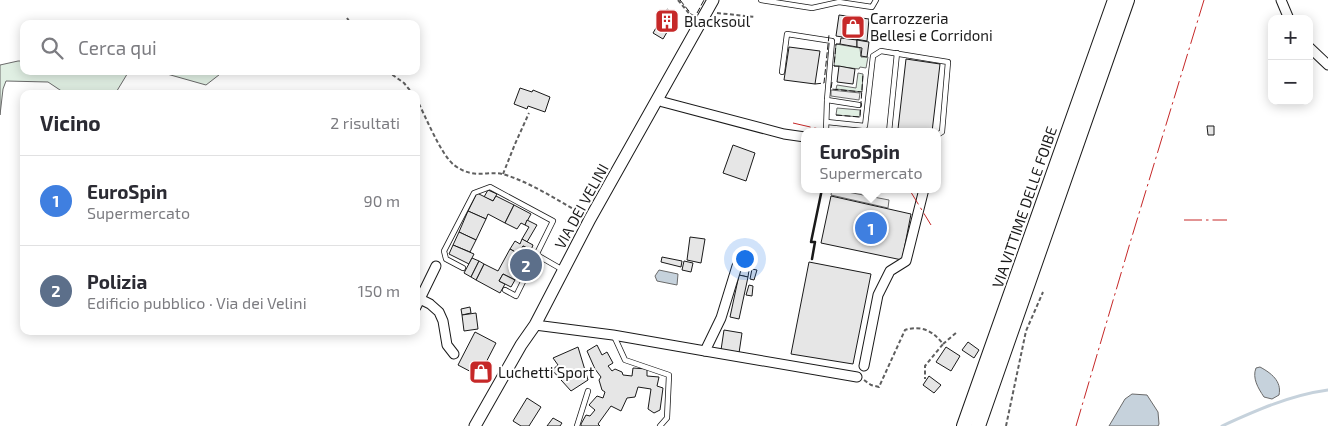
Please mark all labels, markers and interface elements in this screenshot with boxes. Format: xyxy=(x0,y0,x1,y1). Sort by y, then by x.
building icon: Blacksoul xyxy=(654,8,680,34)
place label: Carrozzeria Bellesi e Corridoni xyxy=(870,9,993,44)
place label: Blacksoul xyxy=(684,12,751,30)
shop icon: Carrozzeria Bellesi e Corridoni xyxy=(840,14,866,40)
map controls xyxy=(1268,15,1313,105)
button: + xyxy=(1268,15,1313,60)
search box xyxy=(20,20,420,75)
icon: search xyxy=(38,34,66,62)
text: Cerca qui xyxy=(78,36,157,59)
button: − xyxy=(1268,60,1313,105)
text: Vicino xyxy=(40,110,101,135)
text: 2 risultati xyxy=(330,113,400,132)
street label: VIA VITTIME DELLE FOIBE xyxy=(988,124,1060,290)
popup xyxy=(801,128,941,193)
text: EuroSpin xyxy=(820,140,900,163)
street label: VIA DEI VELINI xyxy=(550,160,612,252)
text: Supermercato xyxy=(820,163,923,182)
text: EuroSpin xyxy=(87,180,168,203)
text: 1 xyxy=(53,191,59,210)
text: 90 m xyxy=(364,191,400,210)
text: Supermercato xyxy=(87,203,190,222)
pin: 1 xyxy=(855,209,887,247)
pin: 2 xyxy=(510,246,542,284)
your location xyxy=(732,246,758,272)
text: Polizia xyxy=(87,270,147,293)
text: 2 xyxy=(51,281,61,300)
text: 150 m xyxy=(358,281,400,300)
text: Edificio pubblico · Via dei Velini xyxy=(87,293,307,312)
shop icon: Luchetti Sport xyxy=(468,359,494,385)
place label: Luchetti Sport xyxy=(498,363,595,381)

